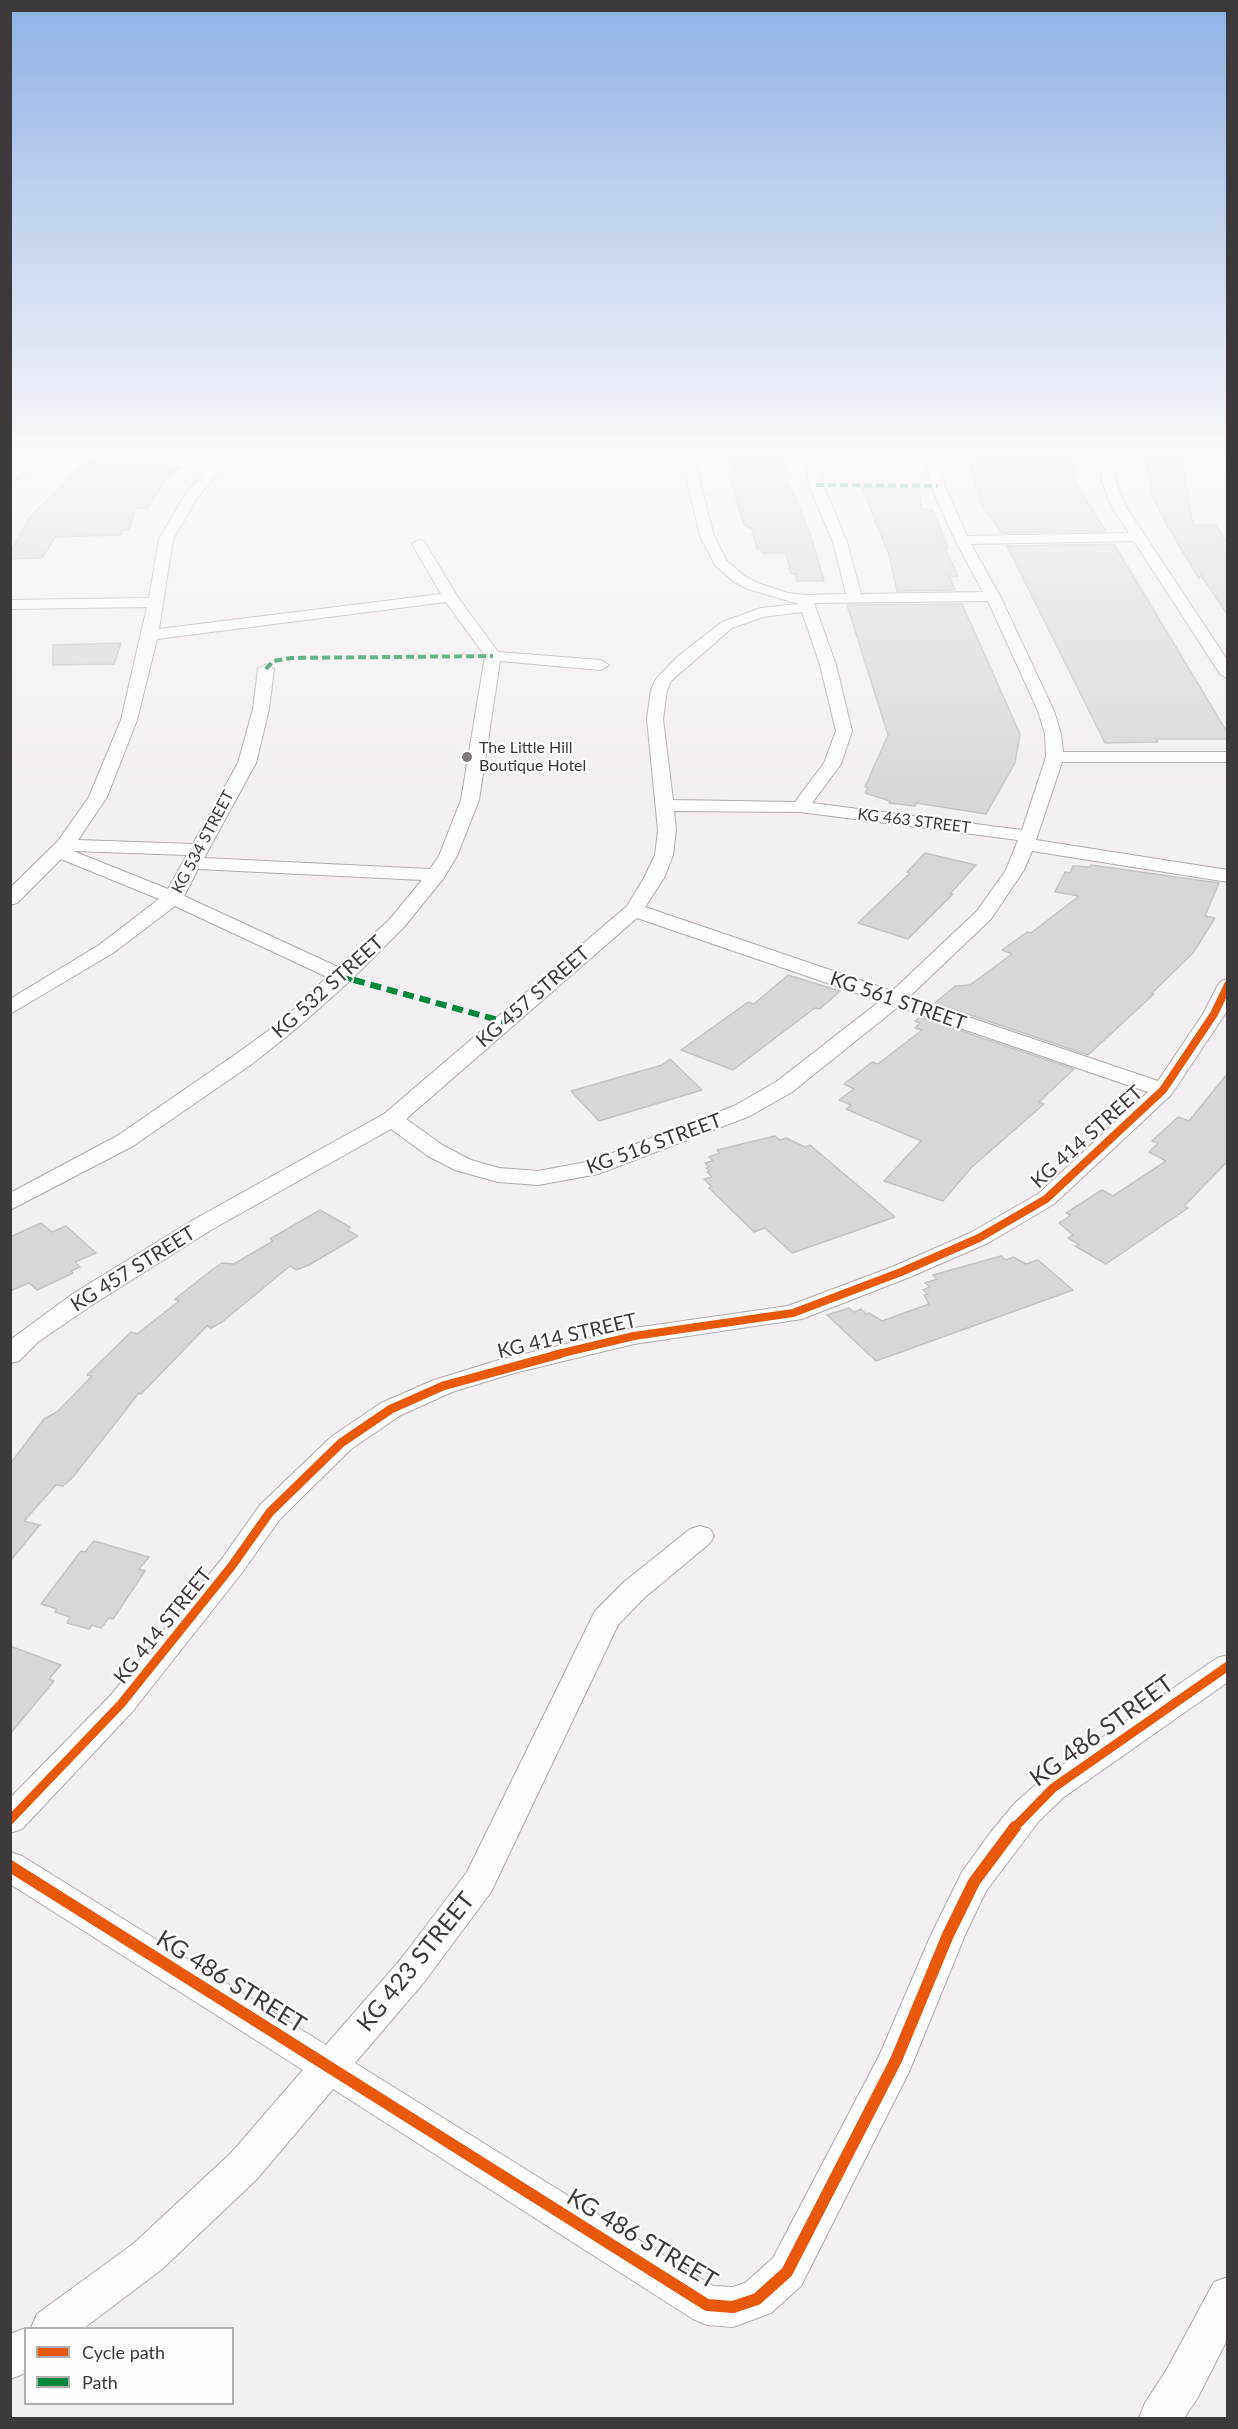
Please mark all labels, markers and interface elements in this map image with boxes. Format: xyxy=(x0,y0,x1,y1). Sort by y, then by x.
place label: The Little Hill Boutique Hotel xyxy=(479,738,586,776)
marker: The Little Hill Boutique Hotel xyxy=(460,750,474,764)
street label: KG 534 STREET xyxy=(168,787,238,897)
street label: KG 463 STREET xyxy=(856,805,972,837)
street label: KG 532 STREET xyxy=(267,931,389,1043)
street label: KG 457 STREET xyxy=(471,941,595,1053)
street label: KG 561 STREET xyxy=(827,967,969,1035)
street label: KG 414 STREET xyxy=(1026,1081,1148,1193)
street label: KG 516 STREET xyxy=(583,1108,725,1180)
street label: KG 457 STREET xyxy=(66,1221,200,1317)
street label: KG 414 STREET xyxy=(495,1308,639,1364)
street label: KG 414 STREET xyxy=(109,1563,217,1689)
street label: KG 486 STREET xyxy=(1025,1669,1179,1793)
street label: KG 423 STREET xyxy=(351,1887,481,2037)
street label: KG 486 STREET xyxy=(151,1925,311,2039)
street label: KG 486 STREET xyxy=(561,2183,723,2295)
legend xyxy=(24,2327,234,2405)
text: Cycle path xyxy=(82,2341,165,2363)
text: Path xyxy=(82,2371,118,2393)

